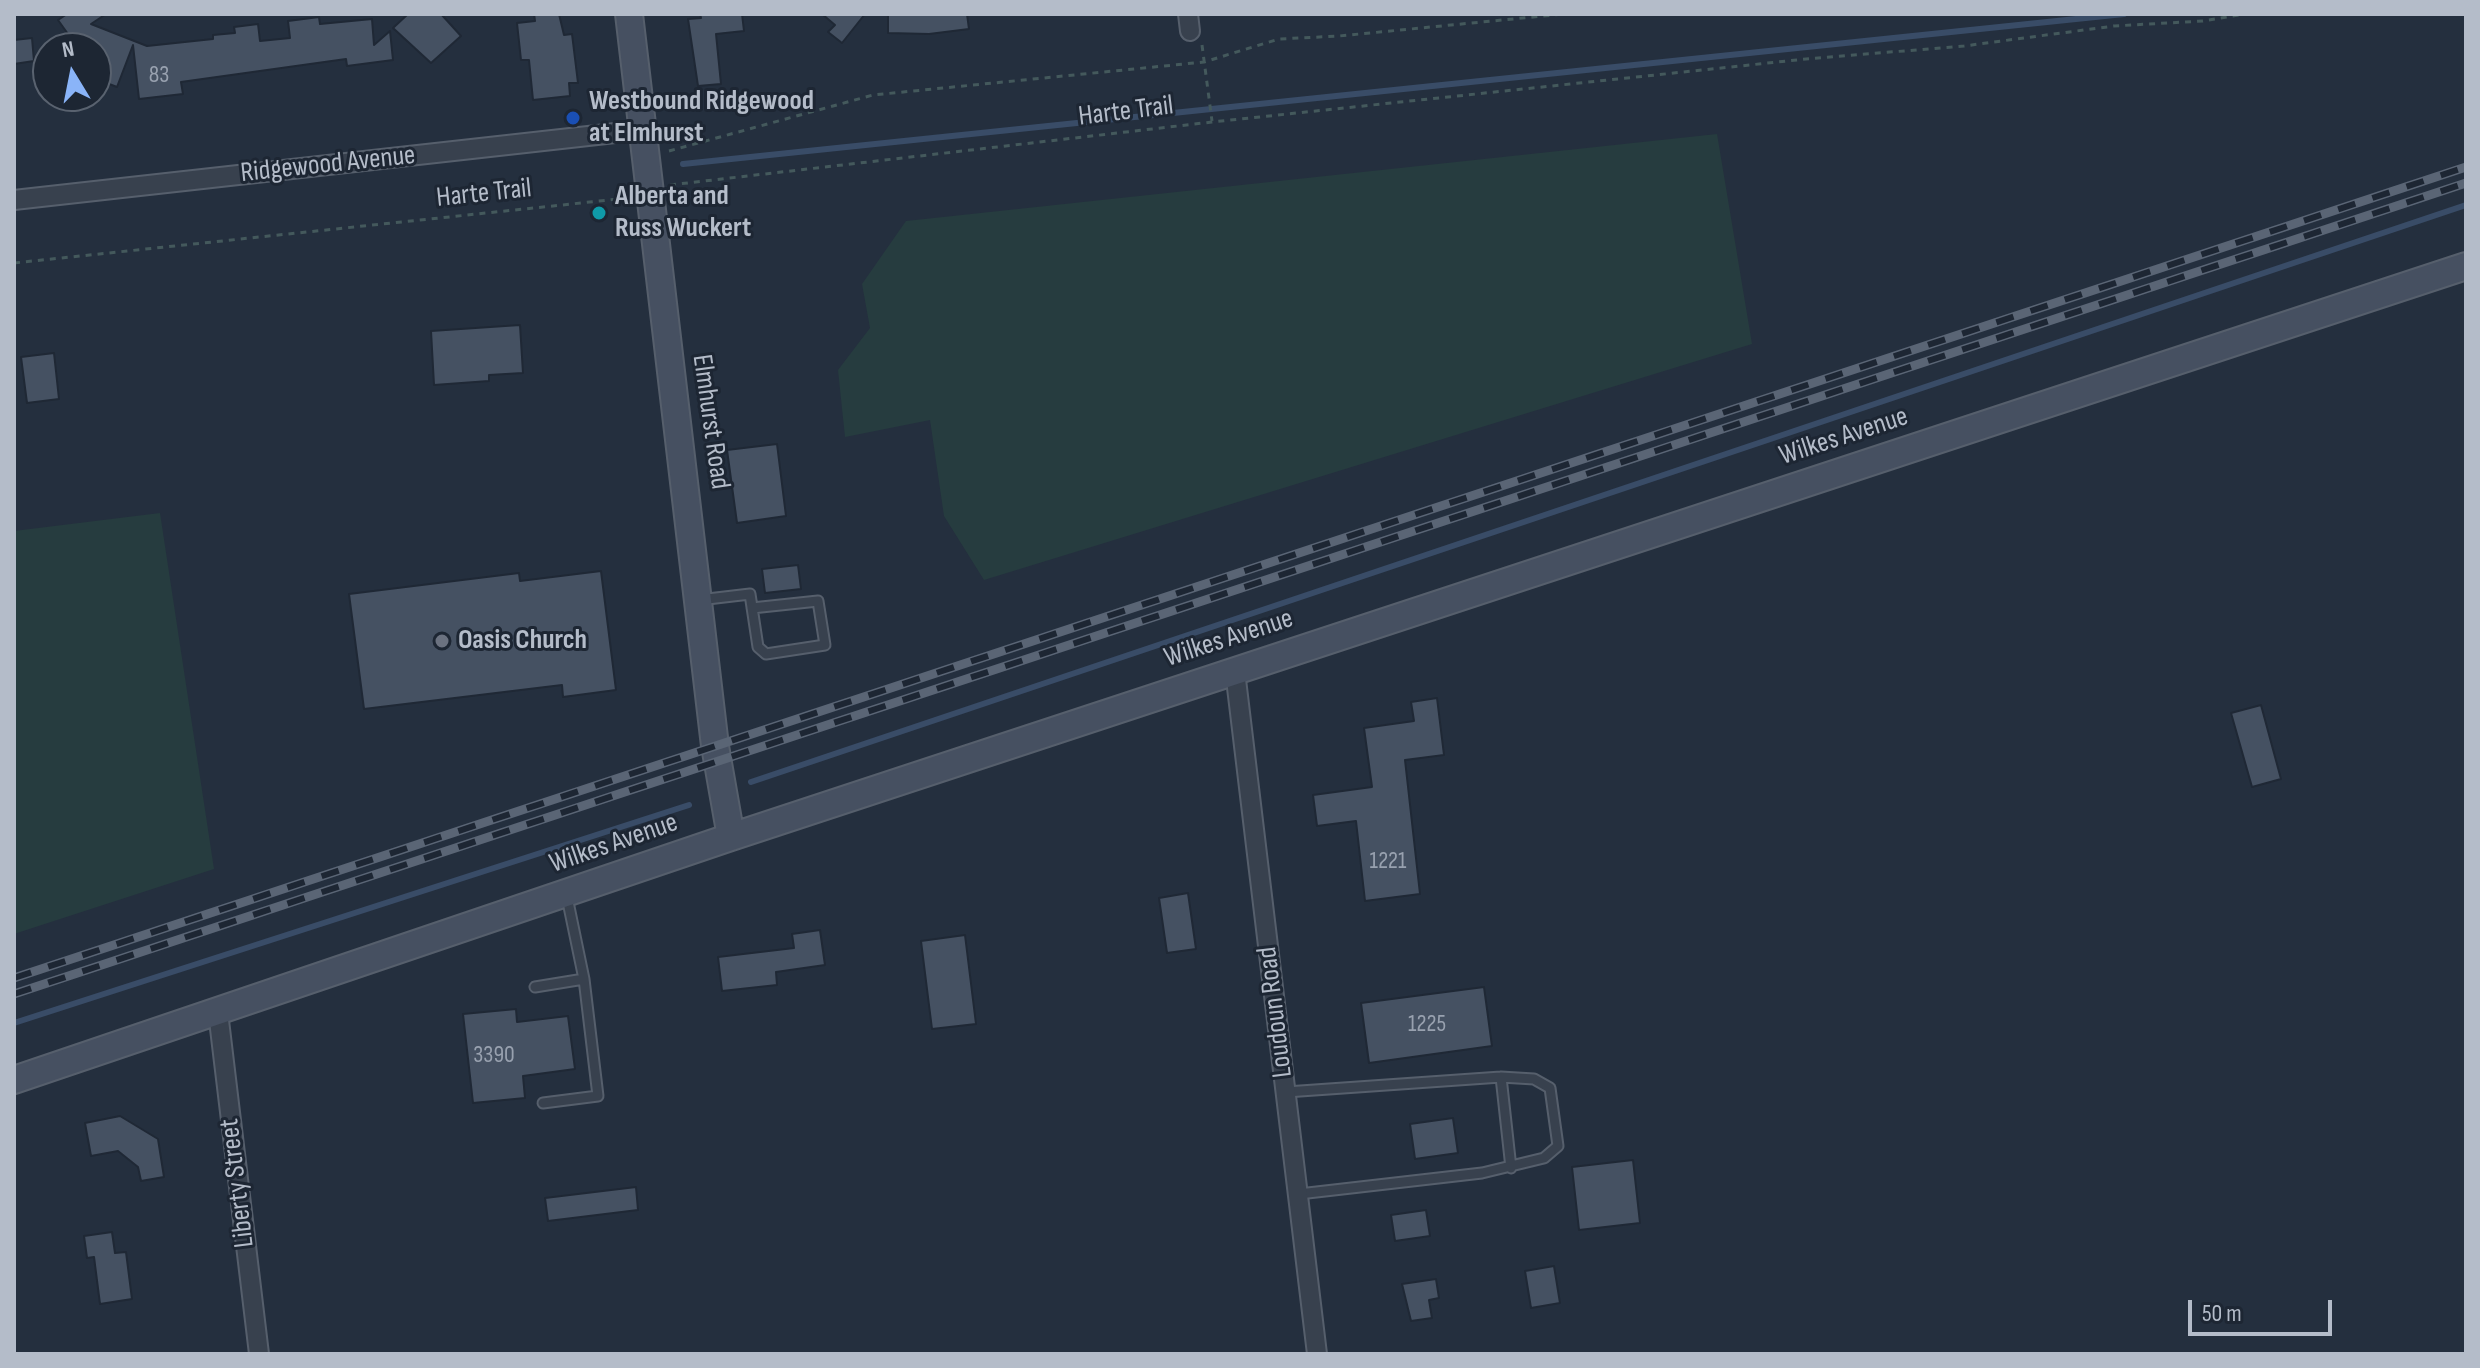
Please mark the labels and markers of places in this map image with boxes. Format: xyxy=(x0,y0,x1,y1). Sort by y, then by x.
place label: Westbound Ridgewood at Elmhurst xyxy=(589,85,814,151)
marker: Westbound Ridgewood at Elmhurst xyxy=(564,109,582,127)
place label: Alberta and Russ Wuckert xyxy=(615,180,751,246)
marker: Alberta and Russ Wuckert xyxy=(590,204,608,222)
place label: Oasis Church xyxy=(458,624,587,658)
marker: Oasis Church xyxy=(433,632,451,650)

